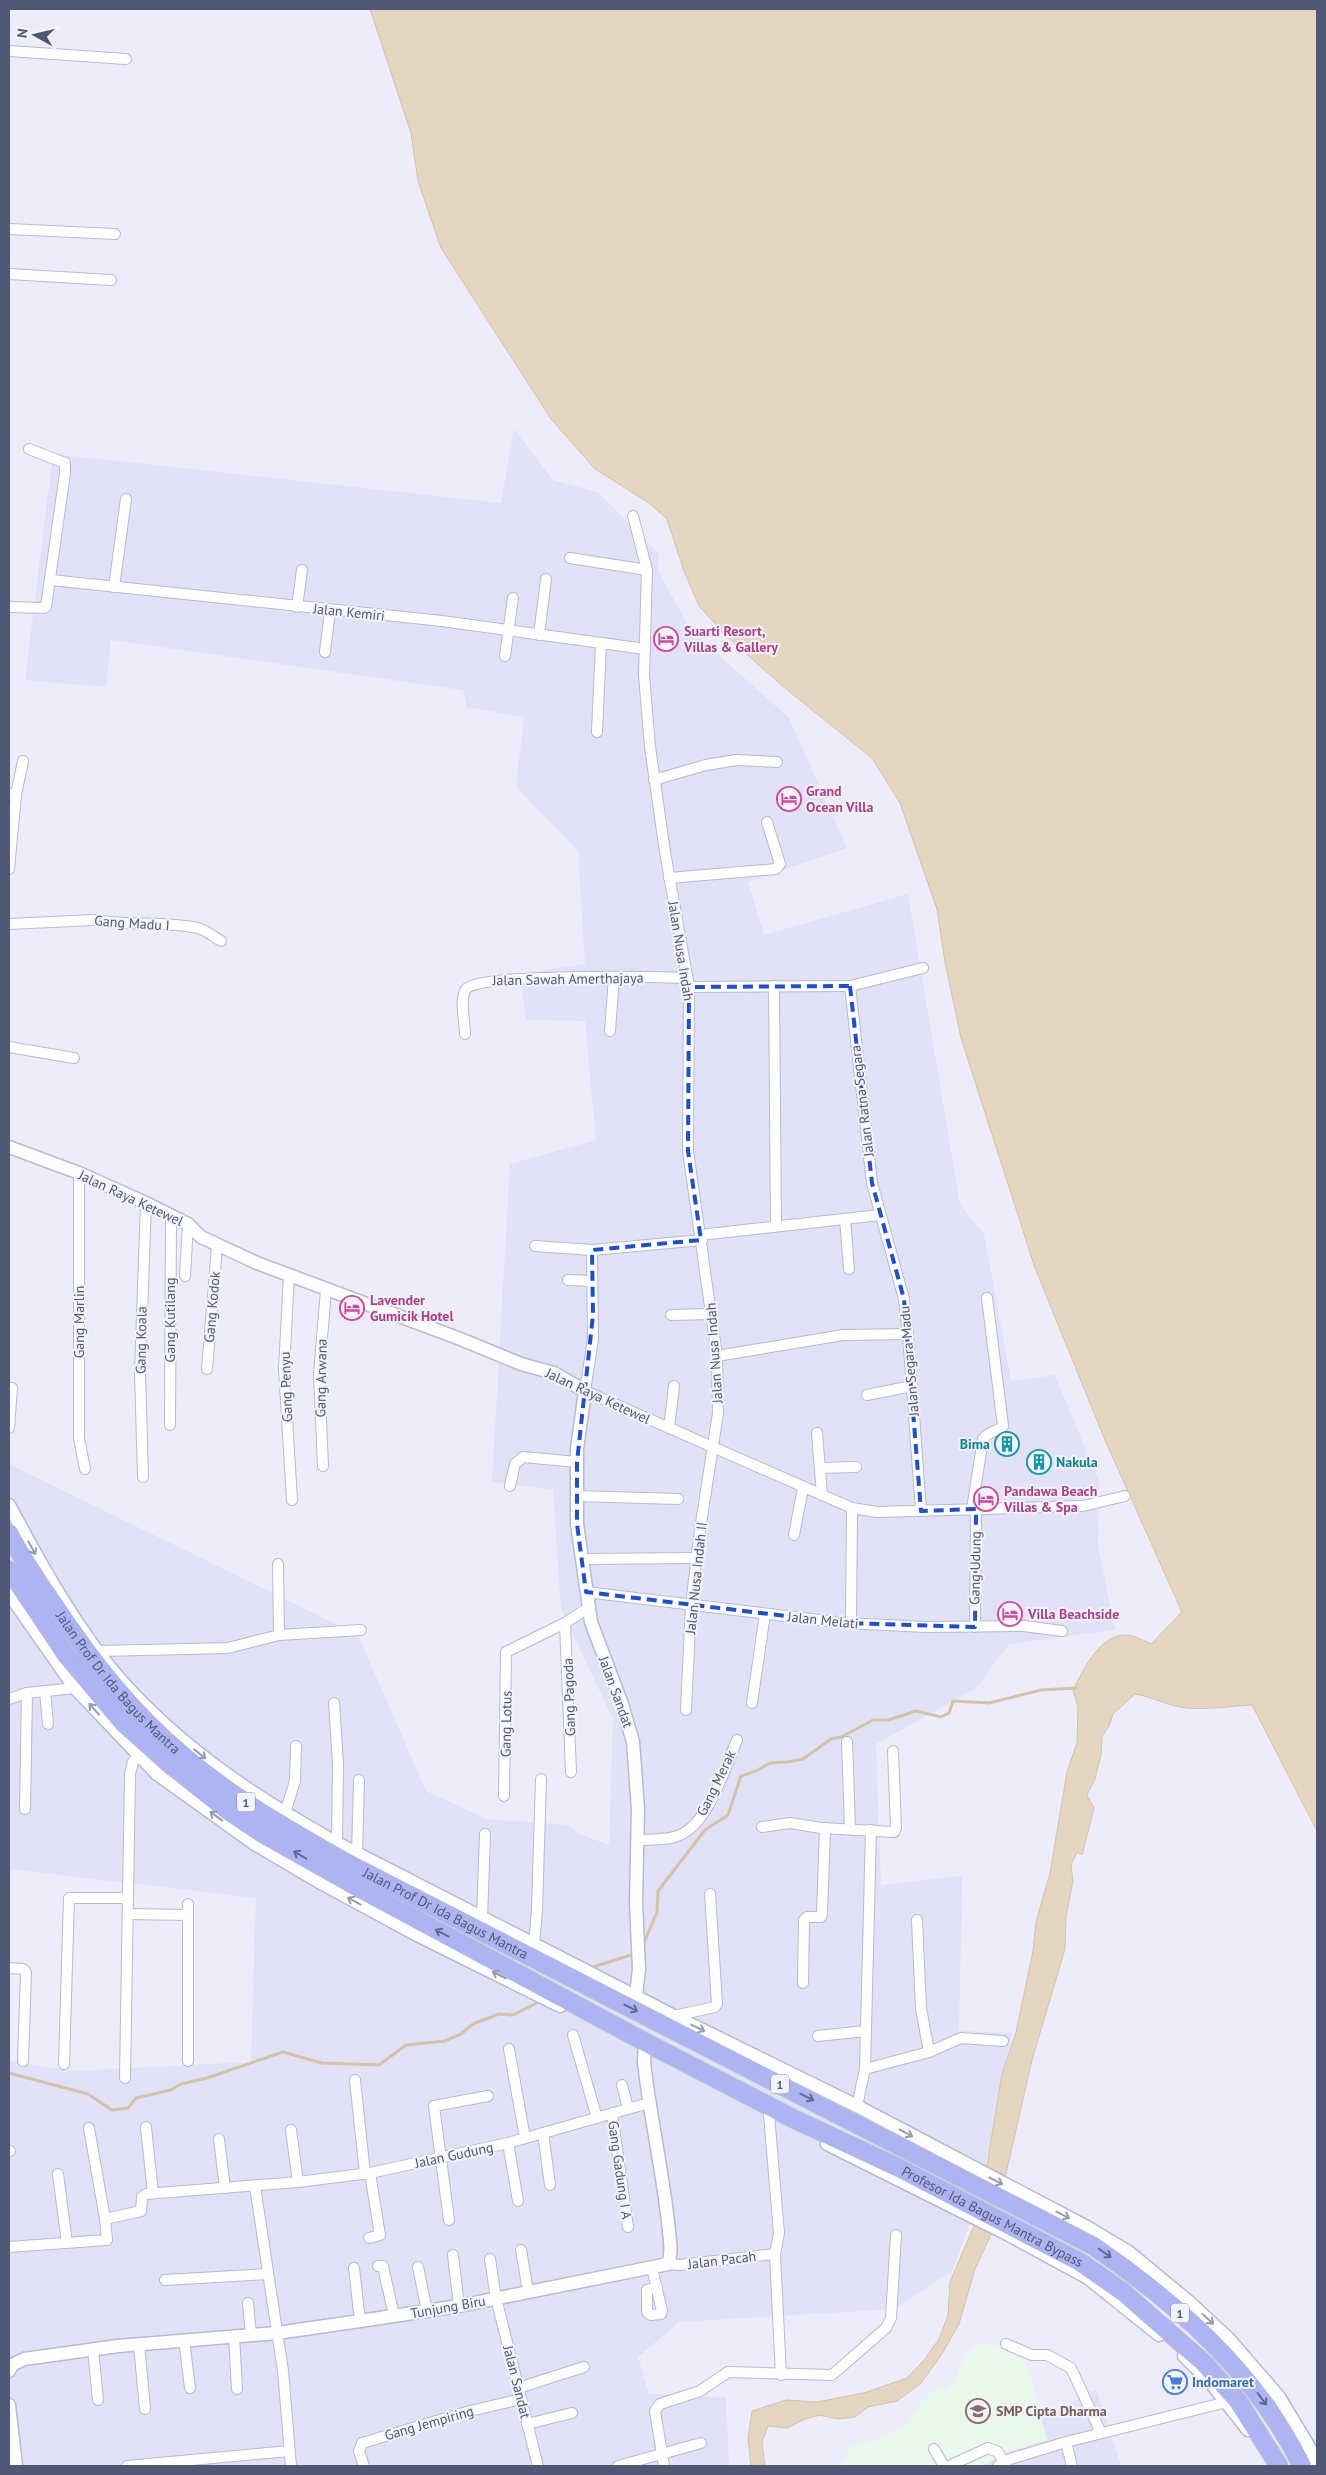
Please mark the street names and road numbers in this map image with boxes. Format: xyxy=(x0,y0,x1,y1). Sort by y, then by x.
street label: Jalan Kemiri xyxy=(311,599,386,625)
street label: Jalan Nusa Indah xyxy=(664,899,698,1002)
street label: Gang Madu I xyxy=(94,911,170,935)
street label: Jalan Sawah Amerthajaya xyxy=(491,969,644,989)
street label: Jalan Ratna Segara xyxy=(846,1044,878,1159)
street label: Jalan Raya Ketewel xyxy=(75,1165,186,1230)
street label: Gang Kodok xyxy=(200,1270,224,1343)
street label: Gang Kutilang xyxy=(161,1278,179,1362)
street label: Gang Marlin xyxy=(70,1286,88,1358)
street label: Jalan Nusa Indah xyxy=(702,1302,727,1405)
street label: Jalan Segara Madu xyxy=(895,1305,923,1418)
street label: Gang Koala xyxy=(131,1306,151,1374)
street label: Gang Arwana xyxy=(311,1338,331,1418)
street label: Gang Penyu xyxy=(276,1351,296,1423)
street label: Jalan Raya Ketewel xyxy=(542,1363,653,1428)
street label: Jalan Nusa Indah II xyxy=(681,1521,711,1636)
street label: Gang Udung xyxy=(965,1531,985,1605)
street label: Jalan Prof Dr Ida Bagus Mantra xyxy=(52,1607,184,1758)
street label: Jalan Melati xyxy=(786,1607,859,1633)
street label: Jalan Sandat xyxy=(594,1653,637,1730)
street label: Gang Pagoda xyxy=(559,1658,579,1736)
street label: Gang Lotus xyxy=(496,1690,516,1757)
street label: Gang Merak xyxy=(692,1747,740,1819)
road number: 1 xyxy=(237,1792,255,1811)
street label: Jalan Prof Dr Ida Bagus Mantra xyxy=(359,1863,531,1963)
road number: 1 xyxy=(771,2074,789,2094)
street label: Gang Gadung I A xyxy=(604,2119,636,2221)
street label: Jalan Gudung xyxy=(412,2138,495,2172)
street label: Profesor Ida Bagus Mantra Bypass xyxy=(899,2162,1086,2271)
street label: Jalan Pacah xyxy=(686,2247,757,2273)
street label: Tunjung Biru xyxy=(409,2292,487,2322)
road number: 1 xyxy=(1171,2304,1189,2322)
street label: Jalan Sandat xyxy=(499,2343,535,2421)
street label: Gang Jempiring xyxy=(382,2402,476,2444)

